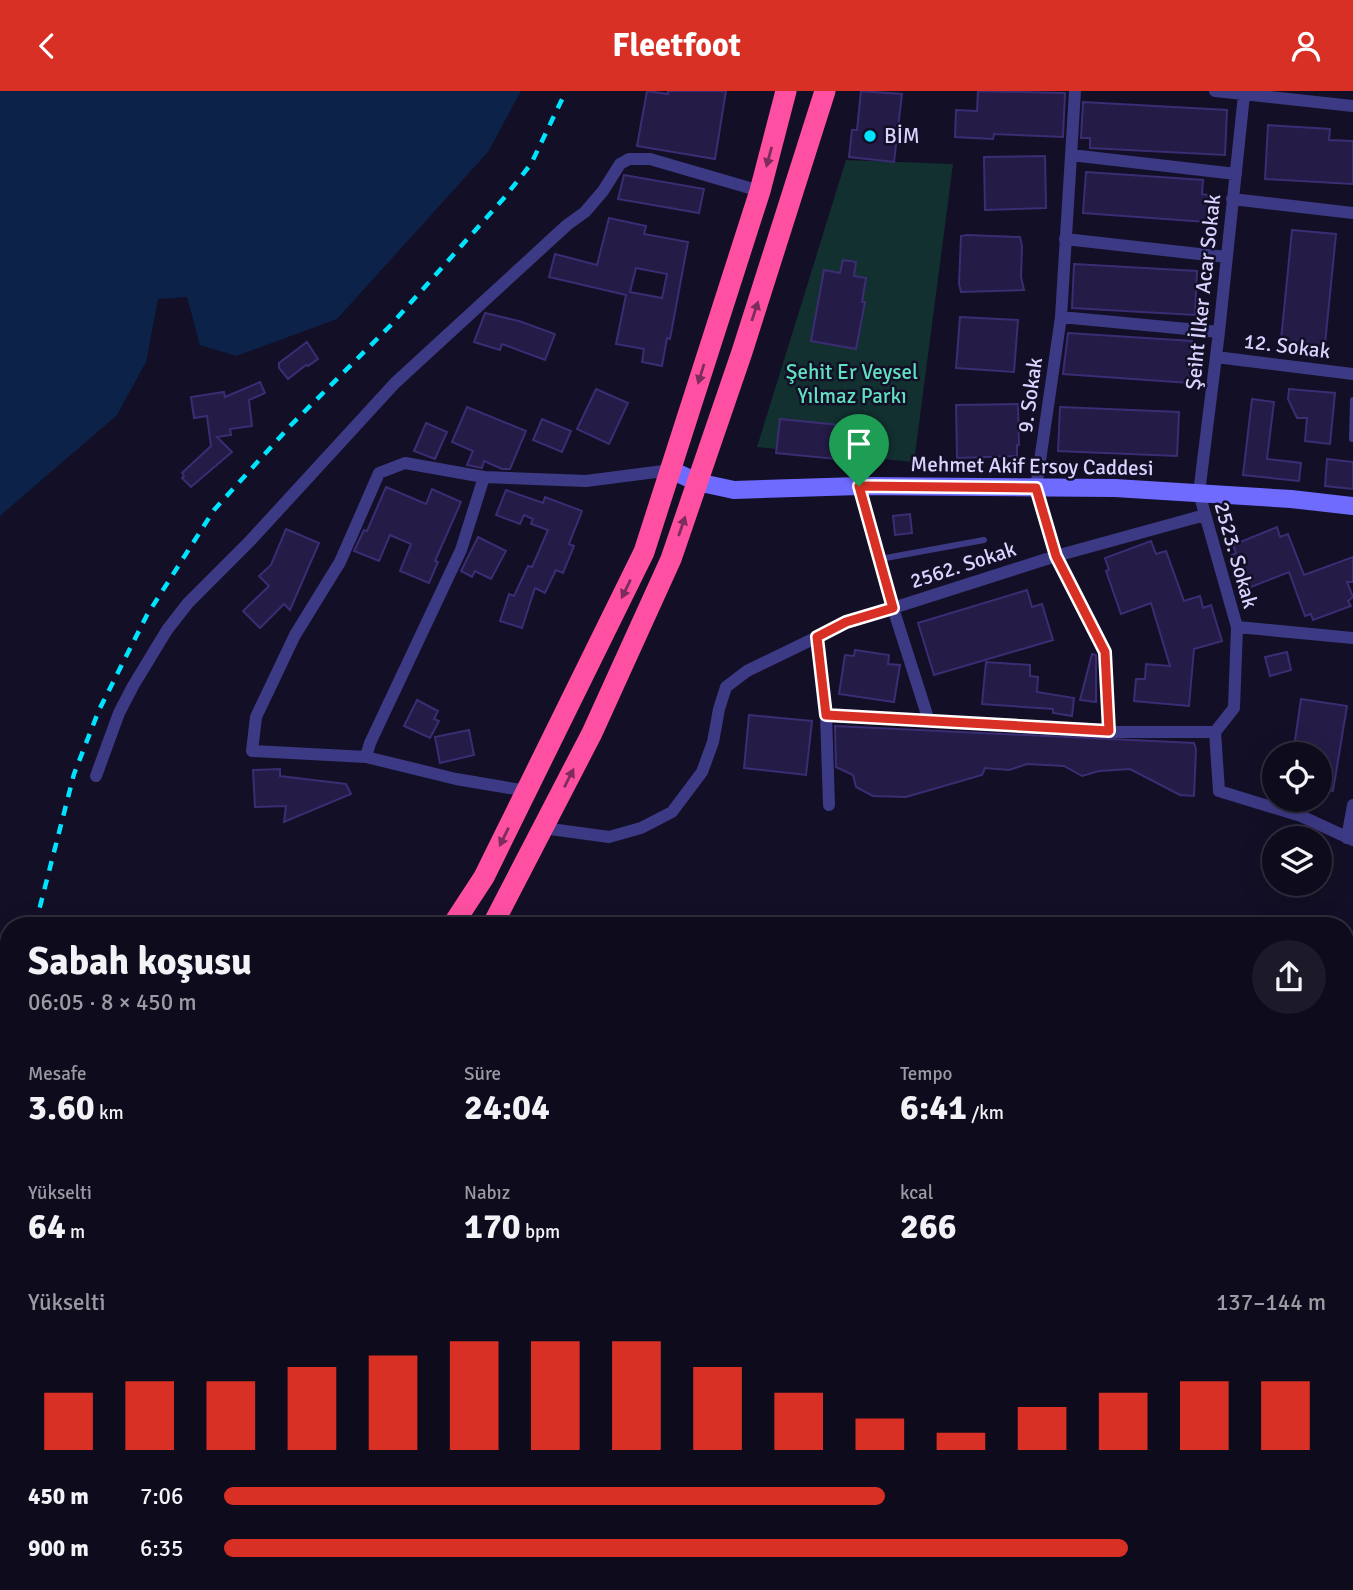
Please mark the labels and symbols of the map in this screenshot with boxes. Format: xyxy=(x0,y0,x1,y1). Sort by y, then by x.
place label: BİM xyxy=(884,123,920,149)
marker: BİM xyxy=(862,128,878,144)
one-way arrow xyxy=(763,146,774,168)
street label: Şeiht İlker Acar Sokak xyxy=(1180,192,1226,391)
one-way arrow xyxy=(750,300,761,321)
street label: 12. Sokak xyxy=(1242,328,1332,364)
street label: 9. Sokak xyxy=(1012,355,1048,434)
park label: Şehit Er Veysel Yılmaz Parkı xyxy=(786,359,918,409)
one-way arrow xyxy=(695,364,706,385)
pin xyxy=(829,414,889,486)
street label: Mehmet Akif Ersoy Caddesi xyxy=(910,451,1154,481)
street label: 2523. Sokak xyxy=(1208,499,1264,612)
one-way arrow xyxy=(677,516,688,537)
street label: 2562. Sokak xyxy=(907,536,1020,594)
one-way arrow xyxy=(620,579,631,599)
one-way arrow xyxy=(563,768,575,788)
one-way arrow xyxy=(498,827,509,847)

